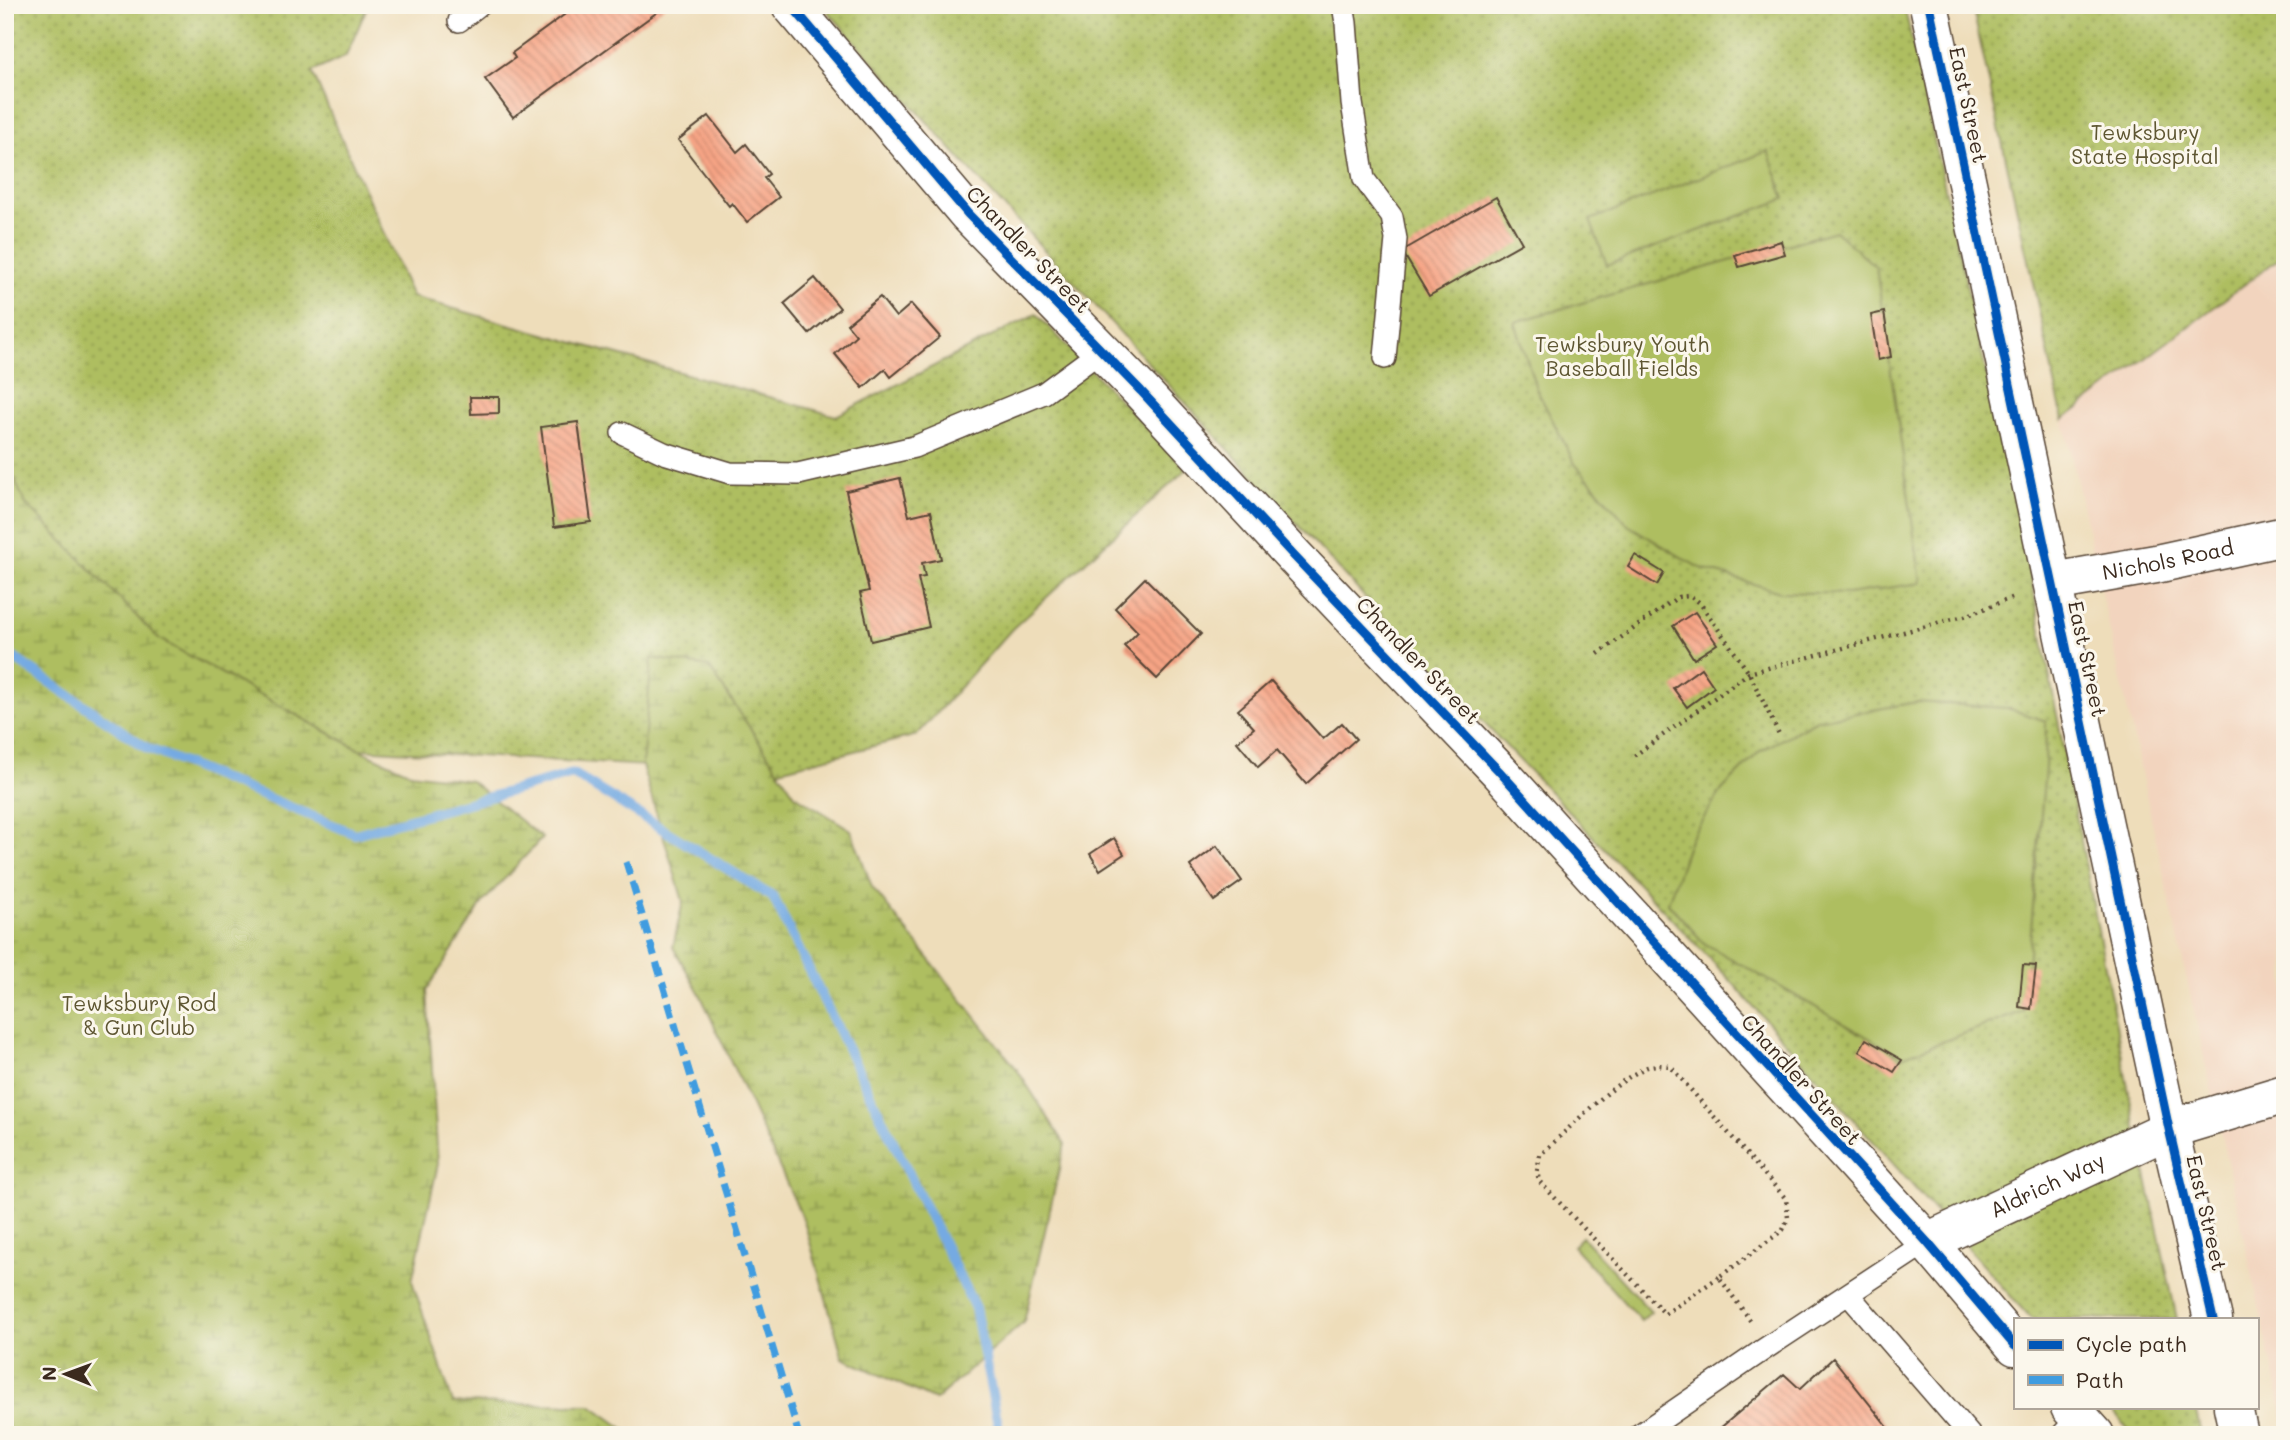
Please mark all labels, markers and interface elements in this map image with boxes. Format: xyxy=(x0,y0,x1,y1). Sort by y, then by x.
street label: East Street xyxy=(1944,44,1995,165)
park label: Tewksbury State Hospital xyxy=(2071,118,2219,169)
street label: Chandler Street xyxy=(961,179,1097,318)
park label: Tewksbury Youth Baseball Fields xyxy=(1535,330,1709,381)
street label: Nichols Road xyxy=(2100,533,2236,585)
street label: Chandler Street xyxy=(1351,590,1487,729)
street label: East Street xyxy=(2063,598,2114,719)
park label: Tewksbury Rod & Gun Club xyxy=(62,989,216,1040)
street label: Chandler Street xyxy=(1736,1008,1868,1150)
street label: Aldrich Way xyxy=(1985,1146,2109,1223)
street label: East Street xyxy=(2181,1152,2234,1273)
legend xyxy=(2014,1318,2258,1408)
text: Cycle path xyxy=(2076,1330,2186,1357)
north arrow xyxy=(32,1338,102,1408)
text: N xyxy=(36,1366,61,1381)
text: Path xyxy=(2076,1366,2123,1393)

